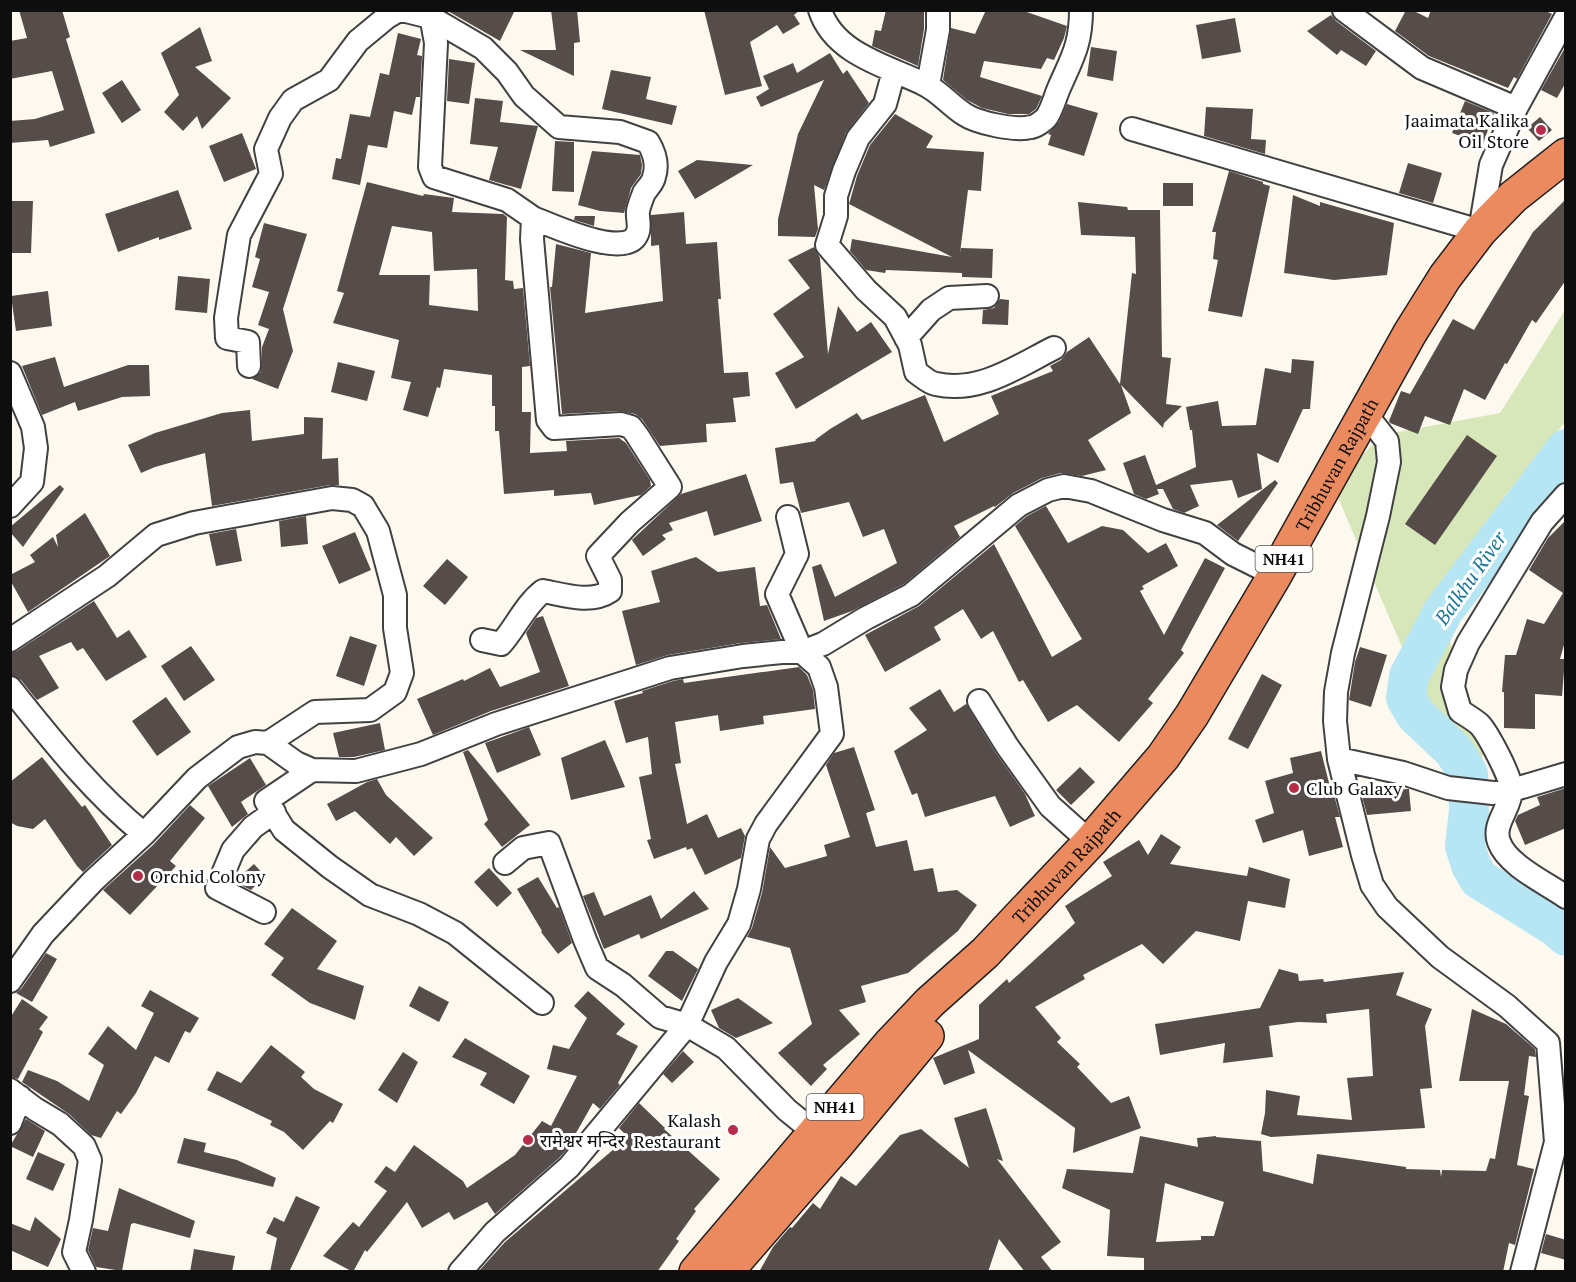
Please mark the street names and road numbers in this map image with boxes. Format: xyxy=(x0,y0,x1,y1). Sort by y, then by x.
street label: Tribhuvan Rajpath xyxy=(1290,393,1384,536)
road number: NH41 xyxy=(1256,546,1312,572)
street label: Tribhuvan Rajpath xyxy=(1007,803,1126,929)
road number: NH41 xyxy=(806,1094,864,1120)

